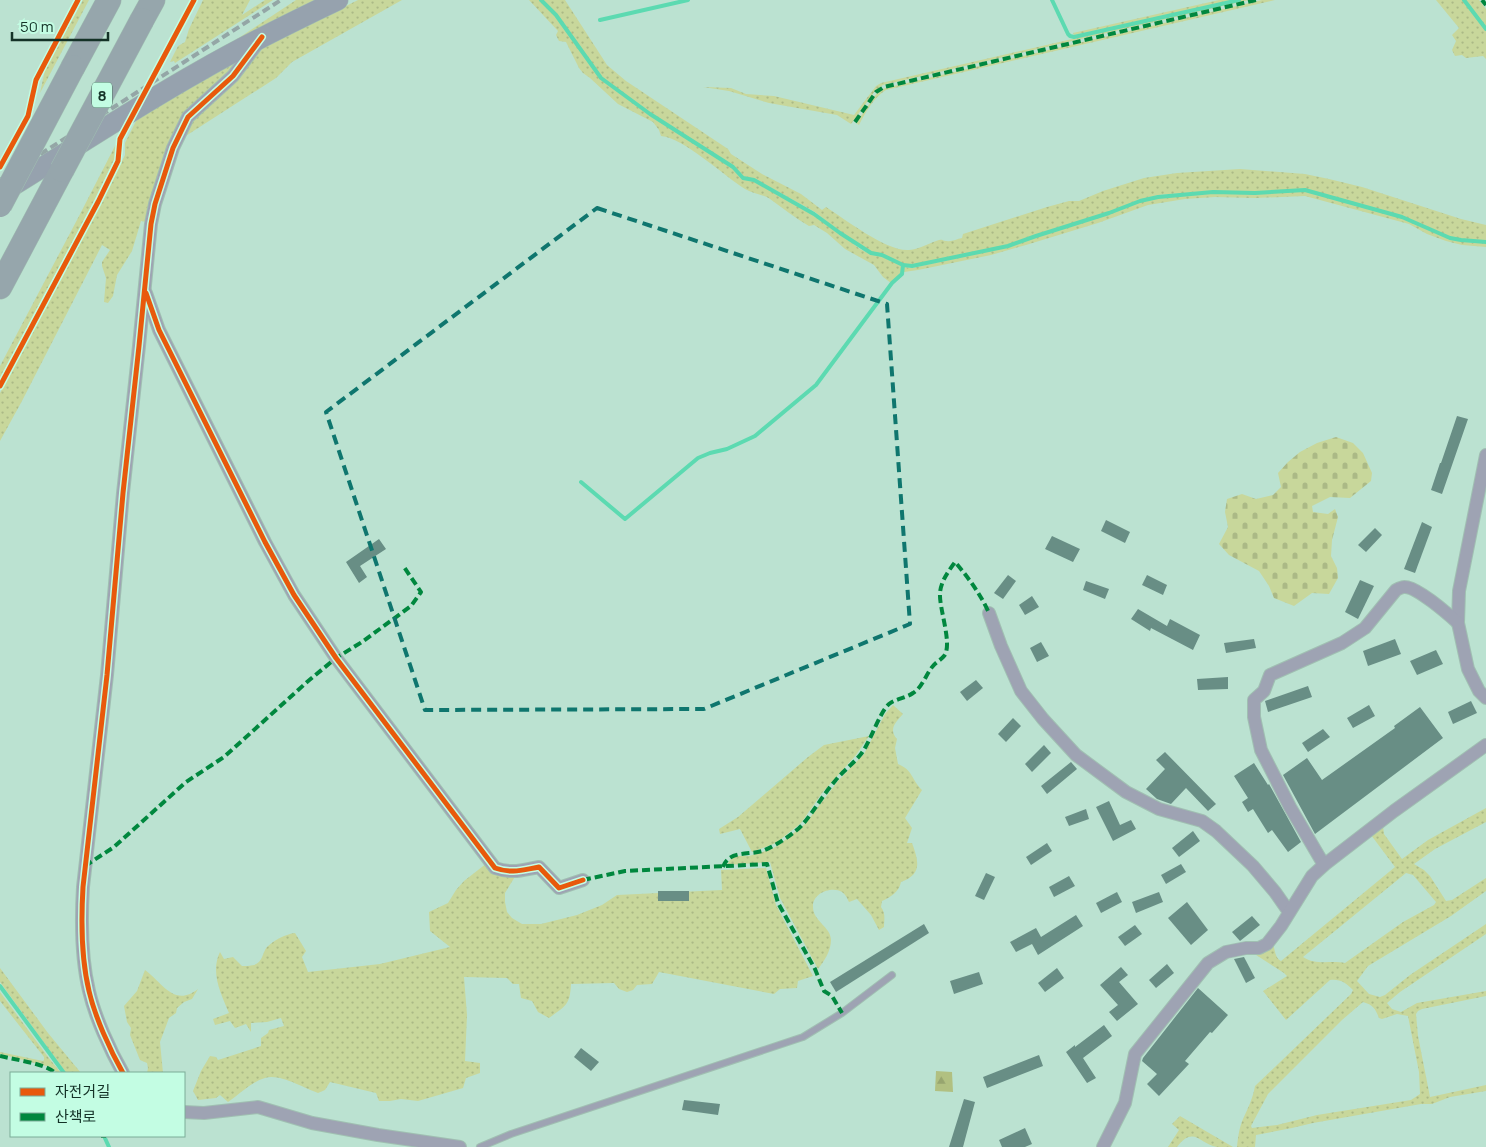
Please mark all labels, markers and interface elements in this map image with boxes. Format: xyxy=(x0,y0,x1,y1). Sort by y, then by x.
scale bar xyxy=(12,10,109,42)
text: 50 m xyxy=(20,16,54,37)
road number: 8 xyxy=(92,82,112,108)
legend xyxy=(10,1072,185,1137)
text: 자전거길 xyxy=(55,1081,110,1102)
text: 산책로 xyxy=(55,1106,96,1127)

